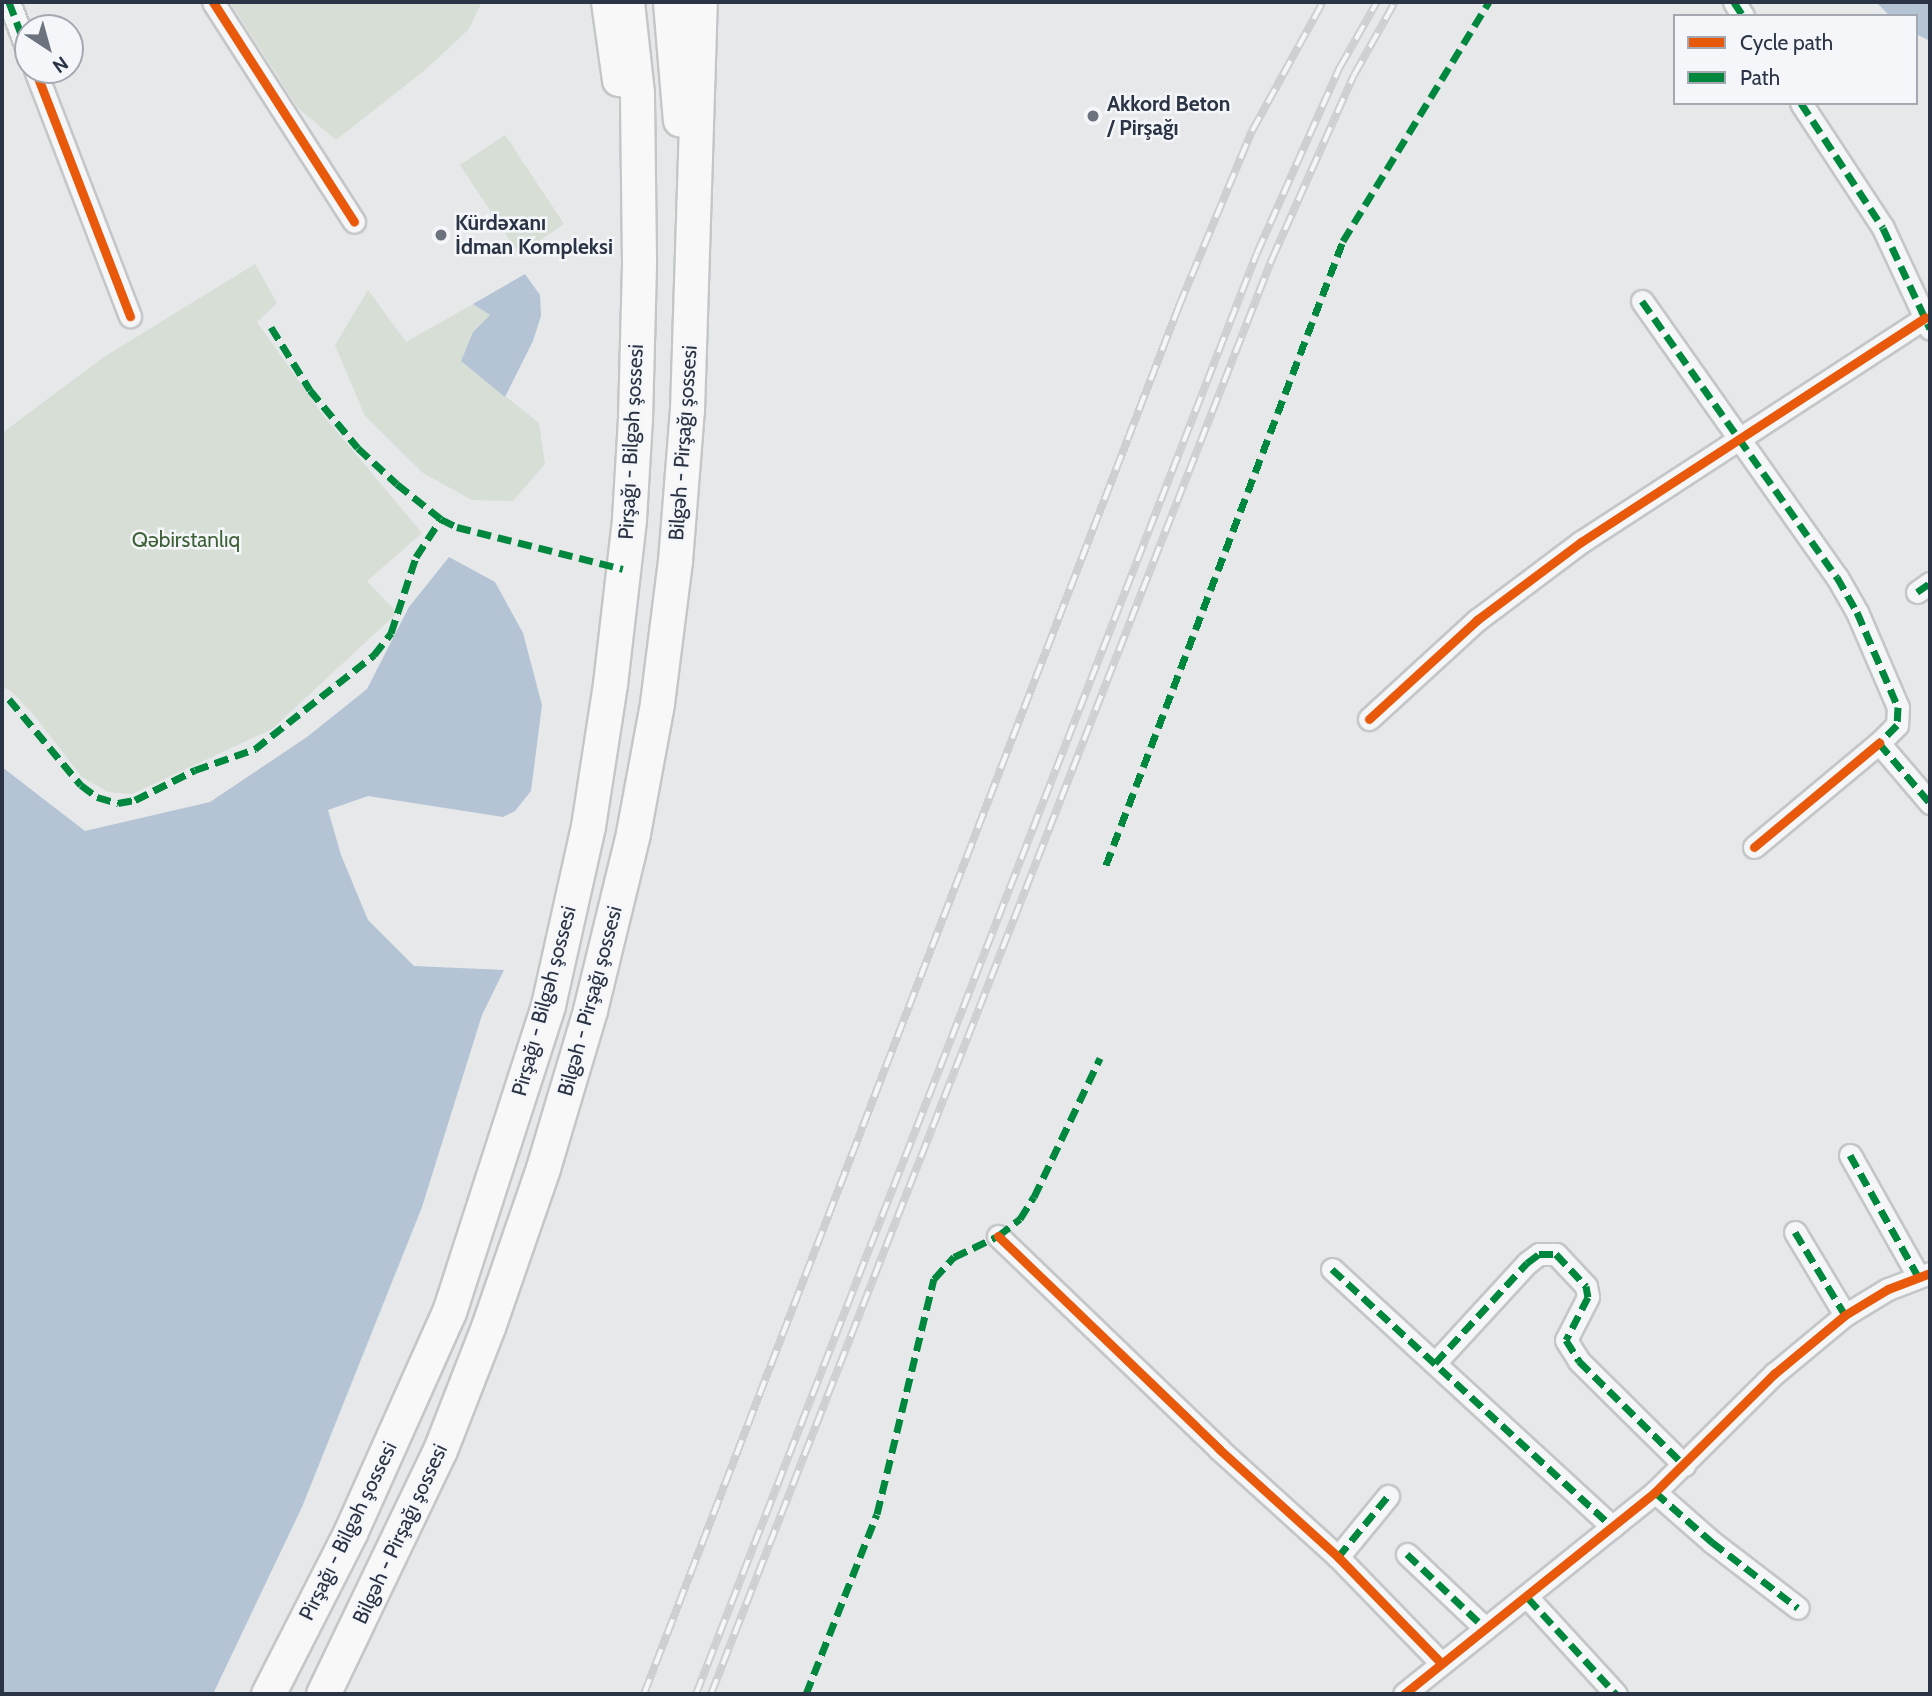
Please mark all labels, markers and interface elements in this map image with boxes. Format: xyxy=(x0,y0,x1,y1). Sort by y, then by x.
north arrow xyxy=(14,14,84,84)
legend xyxy=(1673,14,1918,105)
text: Cycle path xyxy=(1740,30,1833,55)
text: N xyxy=(48,52,73,78)
text: Path xyxy=(1740,65,1780,90)
place label: Akkord Beton / Pirşağı xyxy=(1107,91,1230,141)
marker: Akkord Beton / Pirşağı xyxy=(1085,108,1101,124)
place label: Kürdəxanı İdman Kompleksi xyxy=(455,210,613,260)
marker: Kürdəxanı İdman Kompleksi xyxy=(433,227,449,243)
street label: Pirşağı - Bilgəh şossesi xyxy=(613,344,649,540)
street label: Bilgəh - Pirşağı şossesi xyxy=(664,345,702,541)
park label: Qəbirstanlıq xyxy=(132,527,240,553)
street label: Pirşağı - Bilgəh şossesi xyxy=(507,903,581,1099)
street label: Bilgəh - Pirşağı şossesi xyxy=(553,903,627,1099)
street label: Pirşağı - Bilgəh şossesi xyxy=(294,1438,402,1624)
street label: Bilgəh - Pirşağı şossesi xyxy=(347,1440,453,1628)

